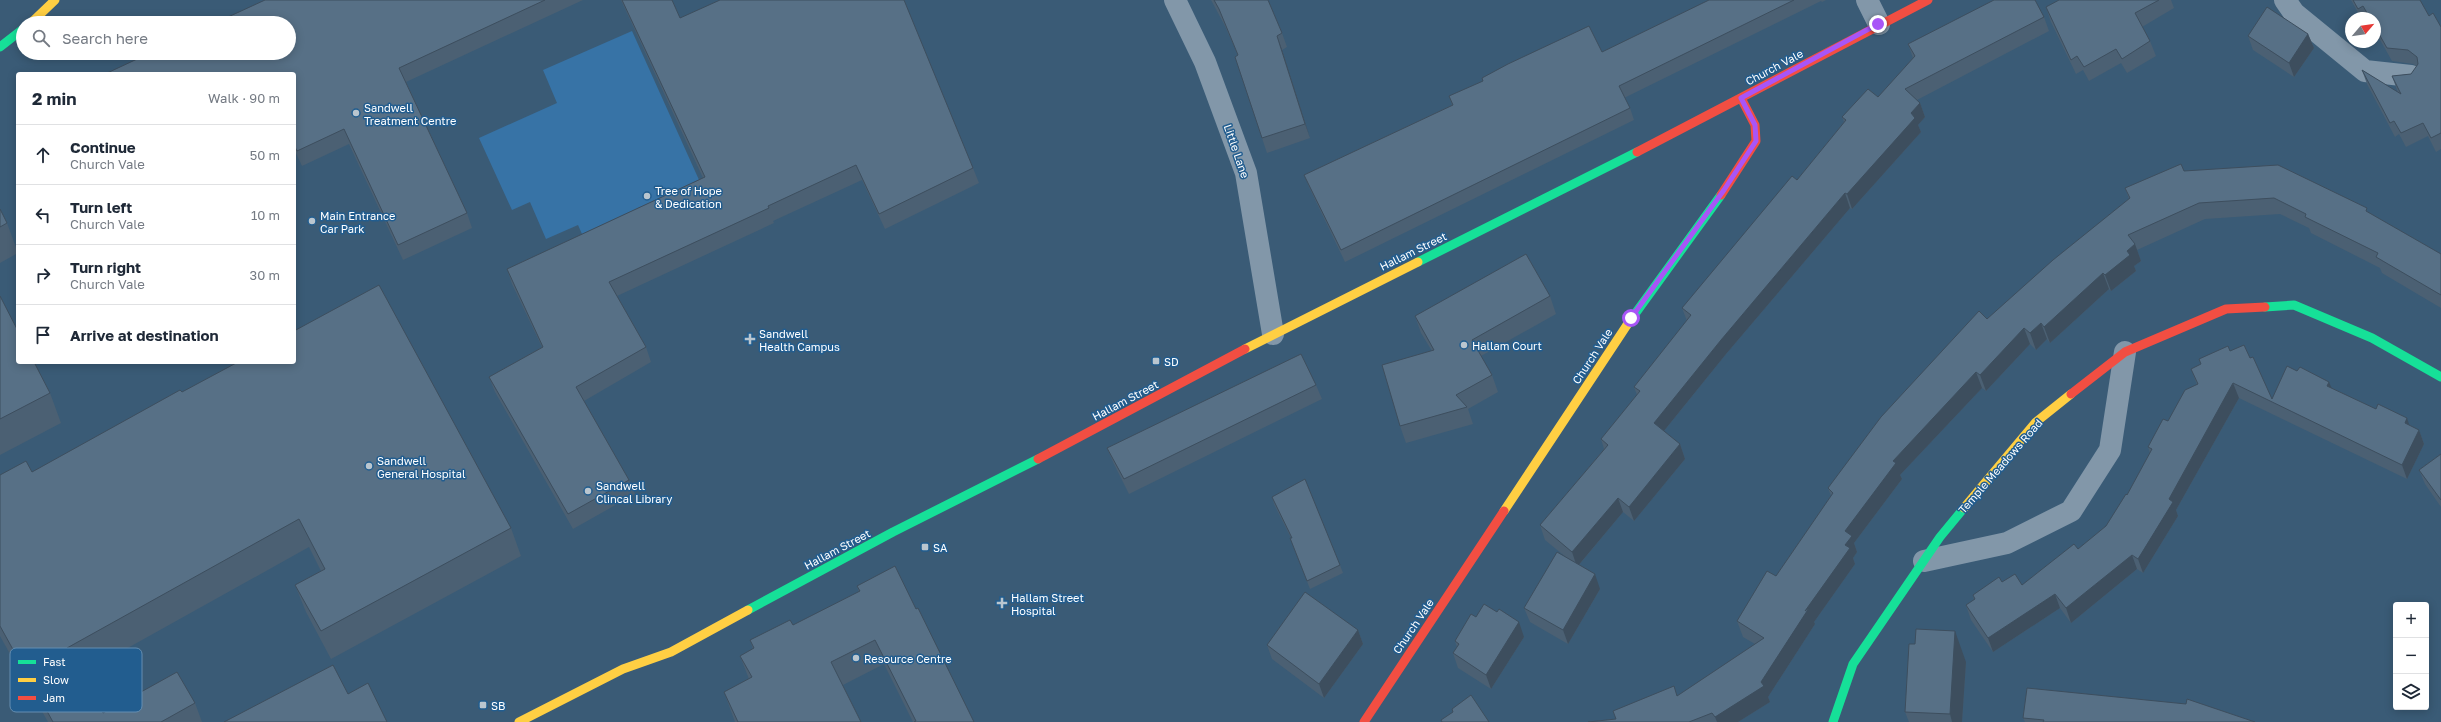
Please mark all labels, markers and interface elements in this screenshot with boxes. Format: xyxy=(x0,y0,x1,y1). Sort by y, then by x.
north arrow xyxy=(2345,12,2381,48)
route end xyxy=(1869,15,1887,33)
search box xyxy=(16,16,296,60)
icon: search xyxy=(30,27,52,49)
text: Search here xyxy=(62,29,148,47)
street label: Church Vale xyxy=(1743,46,1805,88)
text: 2 min xyxy=(32,88,76,109)
text: Walk · 90 m xyxy=(208,90,280,106)
place label: Sandwell Treatment Centre xyxy=(364,101,456,127)
marker: Sandwell Treatment Centre xyxy=(351,108,361,118)
street label: Little Lane xyxy=(1222,122,1252,180)
text: Continue xyxy=(70,138,136,156)
icon: ahead xyxy=(32,144,54,166)
text: 50 m xyxy=(250,147,280,163)
text: Church Vale xyxy=(70,156,145,172)
place label: Tree of Hope & Dedication xyxy=(655,184,722,210)
marker: Tree of Hope & Dedication xyxy=(642,191,652,201)
text: Turn left xyxy=(70,198,132,216)
icon: left xyxy=(32,204,54,226)
text: 10 m xyxy=(251,207,280,223)
place label: Main Entrance Car Park xyxy=(320,209,395,235)
text: Church Vale xyxy=(70,216,145,232)
marker: Main Entrance Car Park xyxy=(307,216,317,226)
street label: Hallam Street xyxy=(1377,229,1449,273)
text: Turn right xyxy=(70,258,141,276)
icon: right xyxy=(32,264,54,286)
text: 30 m xyxy=(250,267,280,283)
text: Church Vale xyxy=(70,276,145,292)
route start xyxy=(1622,309,1640,327)
icon: arrive xyxy=(32,324,54,346)
text: Arrive at destination xyxy=(70,326,219,344)
street label: Church Vale xyxy=(1569,326,1615,386)
place label: Sandwell Health Campus xyxy=(759,327,840,353)
marker: Sandwell Health Campus xyxy=(744,333,756,345)
place label: Hallam Court xyxy=(1472,339,1542,352)
marker: Hallam Court xyxy=(1459,340,1469,350)
place label: SD xyxy=(1164,355,1179,368)
marker: SD xyxy=(1151,356,1161,366)
street label: Hallam Street xyxy=(1090,377,1160,423)
street label: Temple Meadows Road xyxy=(1955,416,2045,516)
place label: Sandwell General Hospital xyxy=(377,454,466,480)
marker: Sandwell General Hospital xyxy=(364,461,374,471)
place label: Sandwell Clincal Library xyxy=(596,479,672,505)
marker: Sandwell Clincal Library xyxy=(583,486,593,496)
street label: Hallam Street xyxy=(802,526,872,572)
place label: SA xyxy=(933,541,948,554)
marker: SA xyxy=(920,542,930,552)
place label: Hallam Street Hospital xyxy=(1011,591,1084,617)
street label: Church Vale xyxy=(1390,596,1436,656)
marker: Hallam Street Hospital xyxy=(996,597,1008,609)
map controls xyxy=(2393,602,2429,710)
button: + xyxy=(2393,602,2429,638)
button: − xyxy=(2393,638,2429,674)
legend xyxy=(10,648,142,712)
place label: Resource Centre xyxy=(864,652,952,665)
marker: Resource Centre xyxy=(851,653,861,663)
text: Fast xyxy=(43,655,66,668)
text: Slow xyxy=(43,673,69,686)
button: layers xyxy=(2393,674,2429,710)
text: Jam xyxy=(43,691,65,704)
place label: SB xyxy=(491,699,505,712)
marker: SB xyxy=(478,700,488,710)

